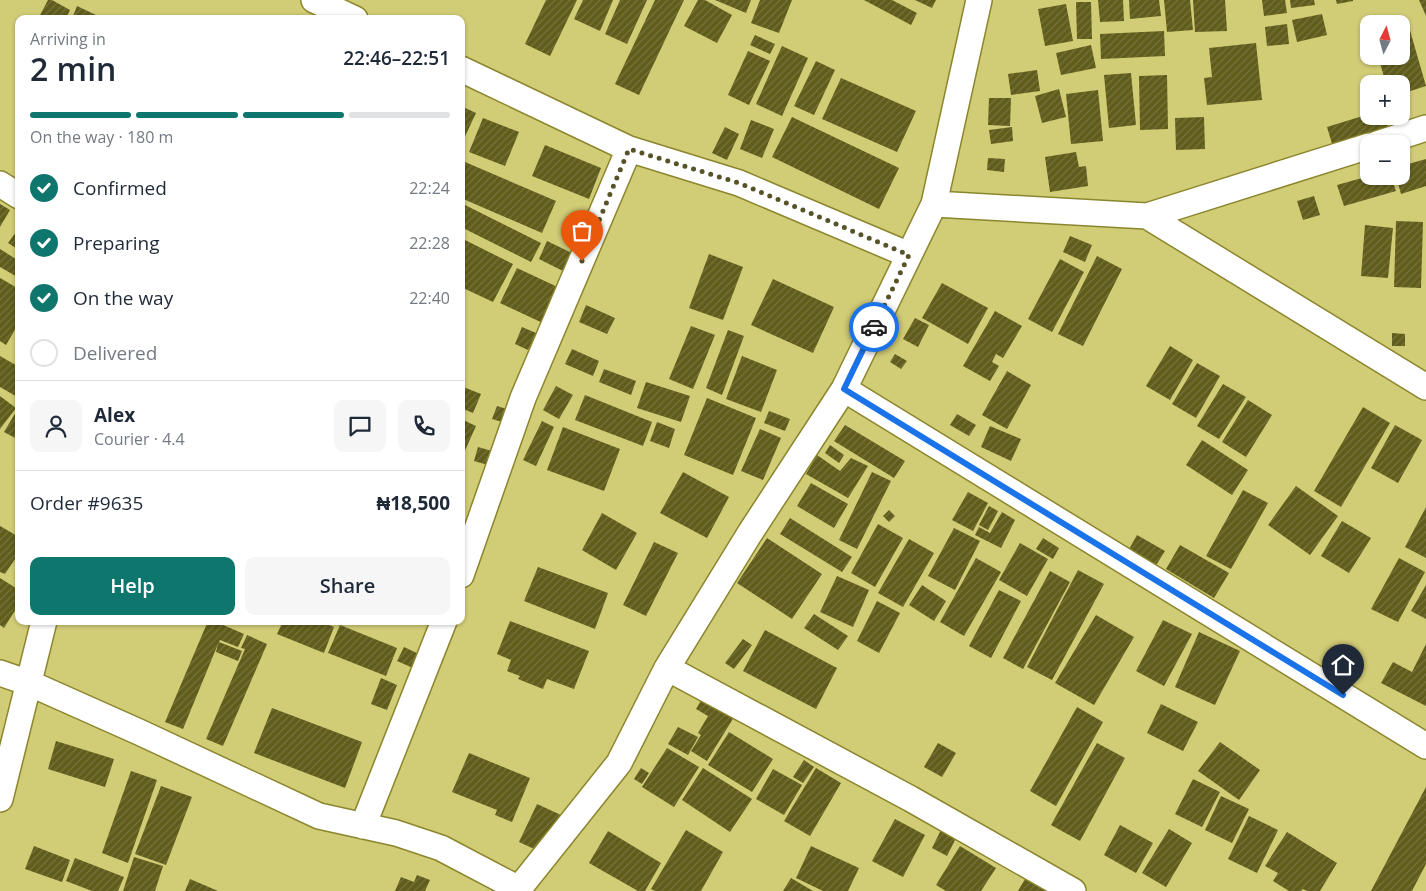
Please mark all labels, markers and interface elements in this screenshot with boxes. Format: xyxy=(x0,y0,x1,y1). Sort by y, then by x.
north arrow xyxy=(1360,15,1410,65)
map controls xyxy=(1360,15,1410,185)
text: Arriving in xyxy=(30,28,106,50)
text: 22:46–22:51 xyxy=(343,45,450,71)
text: 2 min xyxy=(30,47,116,90)
button: + xyxy=(1360,75,1410,125)
text: On the way · 180 m xyxy=(30,126,173,148)
button: − xyxy=(1360,135,1410,185)
icon: check xyxy=(30,174,58,202)
text: Confirmed xyxy=(73,175,167,201)
text: 22:24 xyxy=(409,177,450,199)
pin xyxy=(561,210,603,261)
icon: bag xyxy=(568,217,596,245)
icon: check xyxy=(30,229,58,257)
text: Preparing xyxy=(73,230,160,256)
text: 22:28 xyxy=(409,232,450,254)
icon: check xyxy=(30,284,58,312)
text: On the way xyxy=(73,285,173,311)
text: 22:40 xyxy=(409,287,450,309)
courier xyxy=(849,302,899,352)
icon: car xyxy=(860,313,888,341)
text: Delivered xyxy=(73,340,157,366)
button: person xyxy=(30,400,82,452)
button: chat xyxy=(334,400,386,452)
button: phone xyxy=(398,400,450,452)
text: Alex xyxy=(94,402,135,428)
text: Courier · 4.4 xyxy=(94,428,185,450)
text: Order #9635 xyxy=(30,490,143,516)
text: ₦18,500 xyxy=(377,490,450,516)
button: Help xyxy=(30,557,235,615)
button: Share xyxy=(245,557,450,615)
pin xyxy=(1322,644,1364,695)
icon: home xyxy=(1329,651,1357,679)

